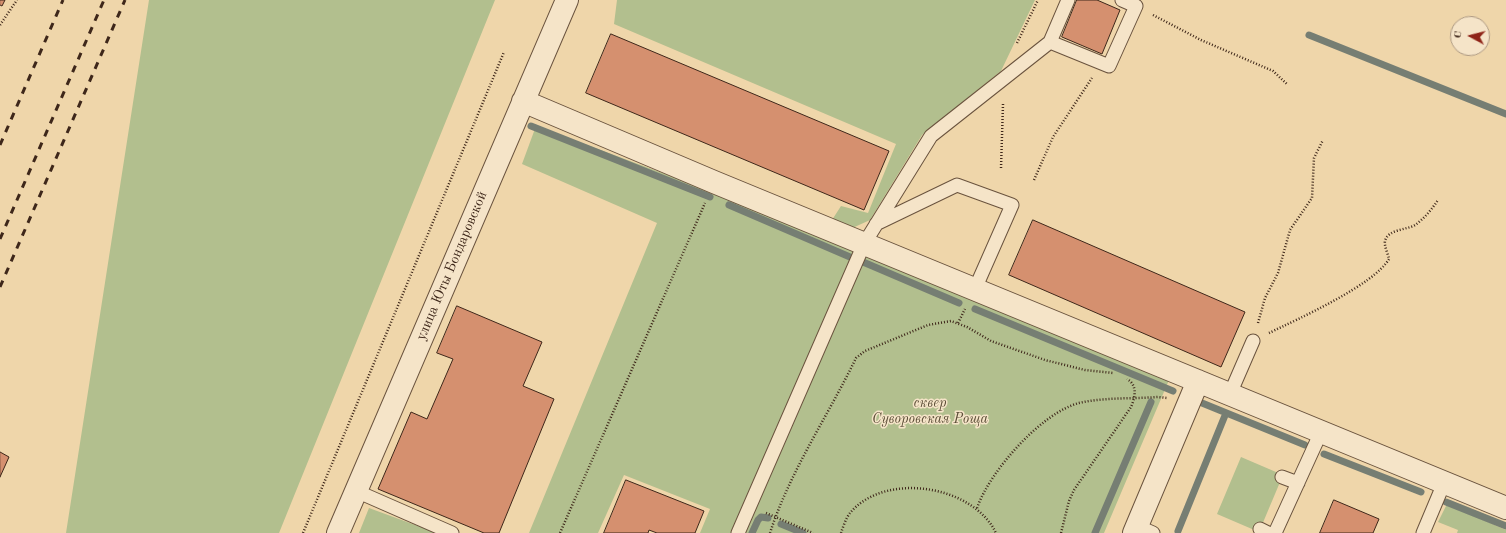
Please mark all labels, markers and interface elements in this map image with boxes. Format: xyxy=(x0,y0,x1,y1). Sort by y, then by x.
north arrow xyxy=(1450,16,1490,56)
text: С xyxy=(1453,30,1464,39)
street label: улица Юты Бондаровской xyxy=(413,189,491,343)
park label: сквер Суворовская Роща xyxy=(872,395,988,428)

